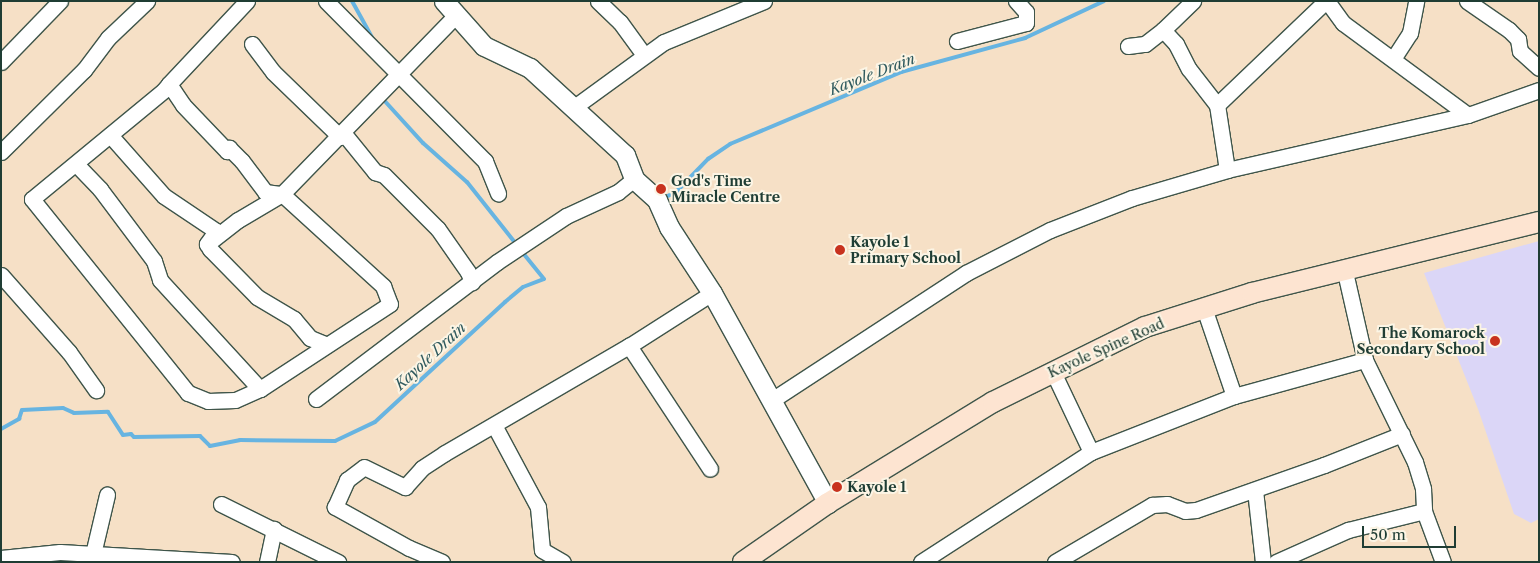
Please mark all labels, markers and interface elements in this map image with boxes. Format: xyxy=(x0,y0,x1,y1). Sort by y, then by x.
water label: Kayole Drain xyxy=(827,49,917,99)
place label: God's Time Miracle Centre xyxy=(671,173,780,206)
marker: God's Time Miracle Centre xyxy=(655,183,667,195)
place label: Kayole 1 Primary School xyxy=(850,234,961,266)
marker: Kayole 1 Primary School xyxy=(834,244,846,256)
street label: Kayole Spine Road xyxy=(1045,315,1167,381)
water label: Kayole Drain xyxy=(391,319,469,393)
place label: The Komarock Secondary School xyxy=(1356,325,1485,358)
marker: The Komarock Secondary School xyxy=(1489,335,1501,347)
place label: Kayole 1 xyxy=(847,479,906,495)
marker: Kayole 1 xyxy=(831,481,843,493)
scale bar xyxy=(1365,516,1459,548)
text: 50 m xyxy=(1370,525,1406,544)

